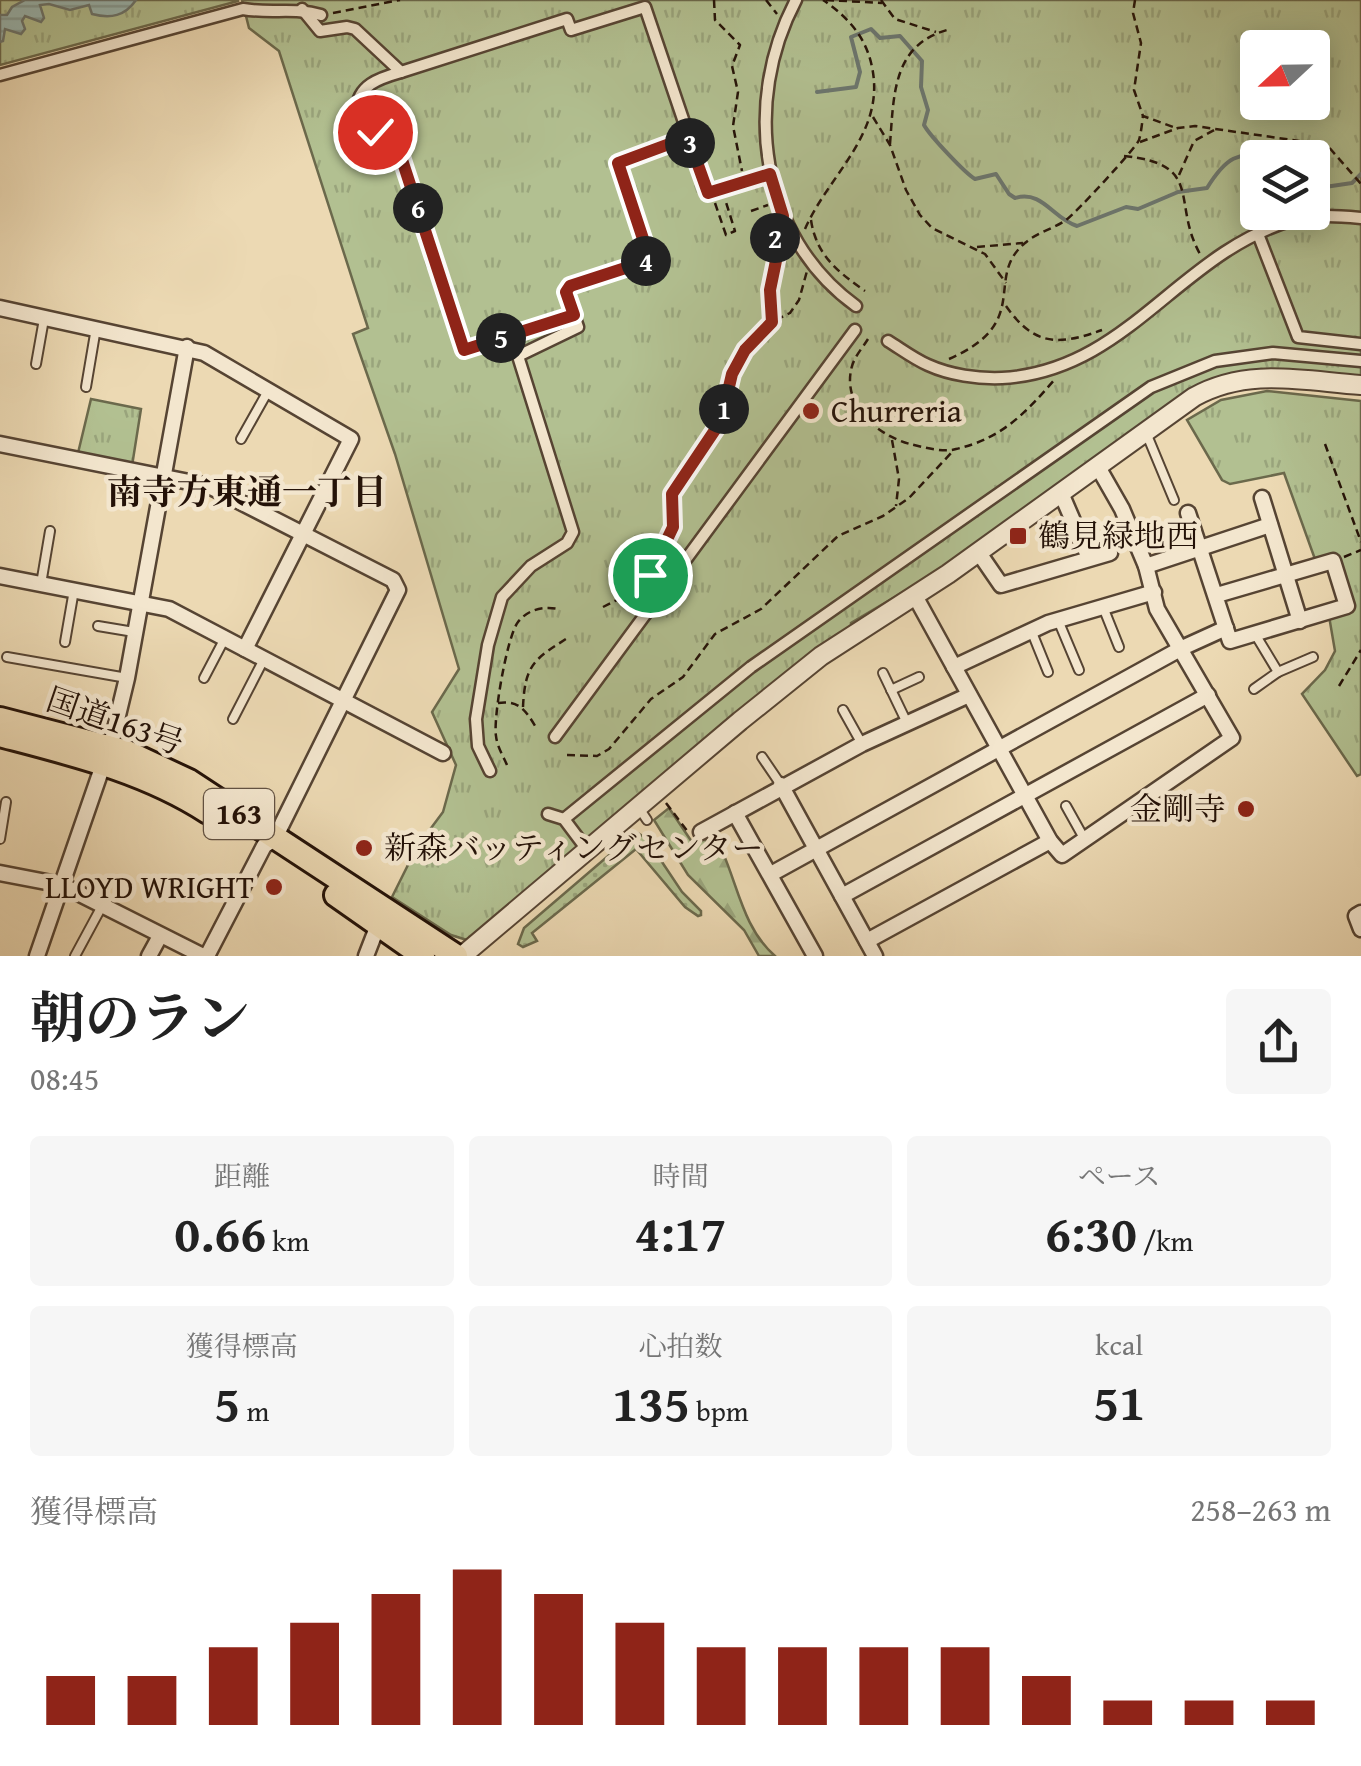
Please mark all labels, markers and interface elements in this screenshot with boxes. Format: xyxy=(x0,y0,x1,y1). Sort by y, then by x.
north arrow xyxy=(1240,30,1330,120)
map controls xyxy=(1240,30,1330,230)
pin xyxy=(333,90,418,175)
icon: check xyxy=(348,105,403,160)
pin: 3 xyxy=(665,118,715,168)
text: 3 xyxy=(683,122,697,163)
button: layers xyxy=(1240,140,1330,230)
pin: 6 xyxy=(393,183,443,233)
text: 6 xyxy=(411,187,425,228)
pin: 2 xyxy=(750,213,800,263)
text: 2 xyxy=(768,217,782,258)
pin: 4 xyxy=(621,236,671,286)
text: 4 xyxy=(639,240,653,281)
pin: 5 xyxy=(476,313,526,363)
text: 5 xyxy=(494,317,508,358)
pin: 1 xyxy=(699,384,749,434)
place label: Churreria xyxy=(831,387,962,434)
text: 1 xyxy=(717,388,731,429)
marker: Churreria xyxy=(800,400,822,422)
district label: 南寺方東通一丁目 xyxy=(107,466,387,517)
place label: 鶴見緑地西 xyxy=(1038,512,1198,559)
marker: 鶴見緑地西 xyxy=(1007,525,1029,547)
pin xyxy=(608,533,693,618)
icon: arrive xyxy=(623,548,678,603)
street label: 国道163号 xyxy=(40,675,190,766)
place label: 金剛寺 xyxy=(1130,785,1226,832)
road number: 163 xyxy=(204,789,274,839)
marker: 金剛寺 xyxy=(1235,798,1257,820)
place label: 新森バッティングセンター xyxy=(384,824,764,871)
marker: 新森バッティングセンター xyxy=(353,837,375,859)
place label: LLOYD WRIGHT xyxy=(45,863,254,910)
marker: LLOYD WRIGHT xyxy=(263,876,285,898)
text: 朝のラン xyxy=(30,977,250,1057)
button: share xyxy=(1226,989,1331,1094)
text: 08:45 xyxy=(30,1055,99,1102)
text: 距離 xyxy=(214,1155,270,1196)
text: 時間 xyxy=(652,1155,709,1196)
text: ペース xyxy=(1078,1155,1160,1196)
text: 0.66 xyxy=(174,1196,266,1269)
text: 4:17 xyxy=(635,1196,726,1269)
text: 6:30 xyxy=(1045,1196,1137,1269)
text: km xyxy=(266,1220,309,1261)
text: /km xyxy=(1137,1220,1193,1261)
text: kcal xyxy=(1095,1324,1143,1365)
text: 獲得標高 xyxy=(186,1325,298,1366)
text: 心拍数 xyxy=(638,1325,723,1366)
text: 51 xyxy=(1093,1365,1145,1438)
text: 5 xyxy=(214,1366,240,1439)
text: 135 xyxy=(612,1366,690,1439)
text: m xyxy=(240,1390,269,1431)
text: bpm xyxy=(690,1390,749,1431)
text: 258–263 m xyxy=(1190,1486,1331,1533)
text: 獲得標高 xyxy=(30,1488,158,1535)

